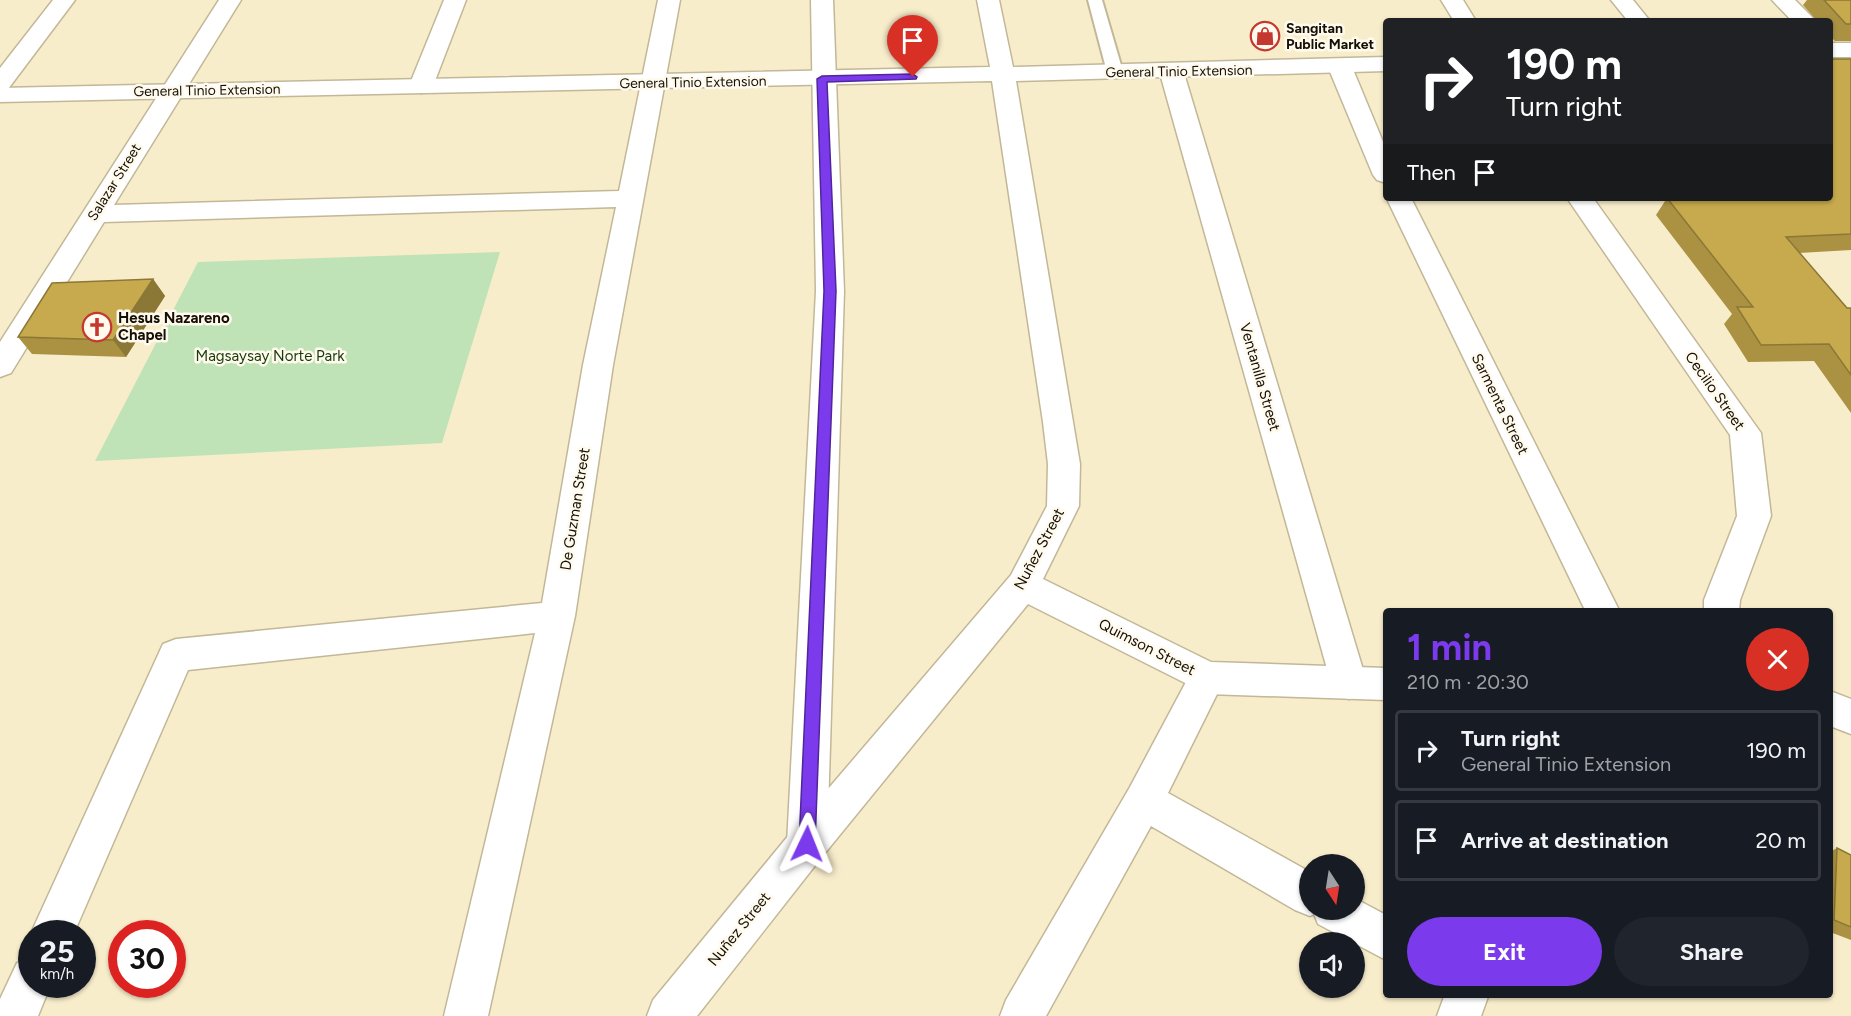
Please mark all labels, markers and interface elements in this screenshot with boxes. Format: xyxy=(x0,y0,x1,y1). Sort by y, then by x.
pin xyxy=(887,15,938,77)
shop icon: Sangitan Public Market xyxy=(1249,20,1281,52)
place label: Sangitan Public Market xyxy=(1286,20,1374,53)
icon: arrive xyxy=(896,24,929,57)
text: 190 m xyxy=(1506,39,1622,90)
icon: right xyxy=(1407,42,1485,120)
street label: General Tinio Extension xyxy=(1105,62,1253,81)
street label: General Tinio Extension xyxy=(619,73,767,92)
street label: General Tinio Extension xyxy=(133,81,281,100)
text: Turn right xyxy=(1506,90,1622,123)
street label: Salazar Street xyxy=(84,141,145,224)
icon: arrive xyxy=(1468,156,1501,189)
text: Then xyxy=(1407,159,1456,186)
place label: Hesus Nazareno Chapel xyxy=(118,309,230,344)
church icon: Hesus Nazareno Chapel xyxy=(81,311,113,343)
street label: Ventanilla Street xyxy=(1236,321,1284,433)
park label: Magsaysay Norte Park xyxy=(195,347,345,365)
street label: Cecilio Street xyxy=(1681,348,1749,434)
street label: Sarmenta Street xyxy=(1468,351,1532,458)
street label: De Guzman Street xyxy=(556,446,594,572)
street label: Nuñez Street xyxy=(1010,505,1068,593)
street label: Quimson Street xyxy=(1096,615,1199,679)
text: 1 min xyxy=(1407,626,1492,669)
button: close xyxy=(1746,628,1809,691)
text: 210 m · 20:30 xyxy=(1407,670,1529,694)
text: Turn right xyxy=(1461,725,1560,752)
icon: right xyxy=(1410,734,1443,767)
text: 190 m xyxy=(1746,737,1806,764)
text: General Tinio Extension xyxy=(1461,752,1671,776)
position arrow xyxy=(775,812,839,876)
icon: arrive xyxy=(1410,824,1443,857)
text: Arrive at destination xyxy=(1461,827,1669,854)
text: 20 m xyxy=(1755,827,1806,854)
north arrow xyxy=(1299,854,1365,920)
map controls xyxy=(1299,854,1365,998)
street label: Nuñez Street xyxy=(704,888,774,969)
button: Exit xyxy=(1407,917,1602,986)
button: Share xyxy=(1614,917,1809,986)
speed limit sign: 30 xyxy=(108,920,186,998)
button: sound xyxy=(1299,932,1365,998)
text: 25 xyxy=(40,933,74,970)
text: km/h xyxy=(40,965,74,983)

